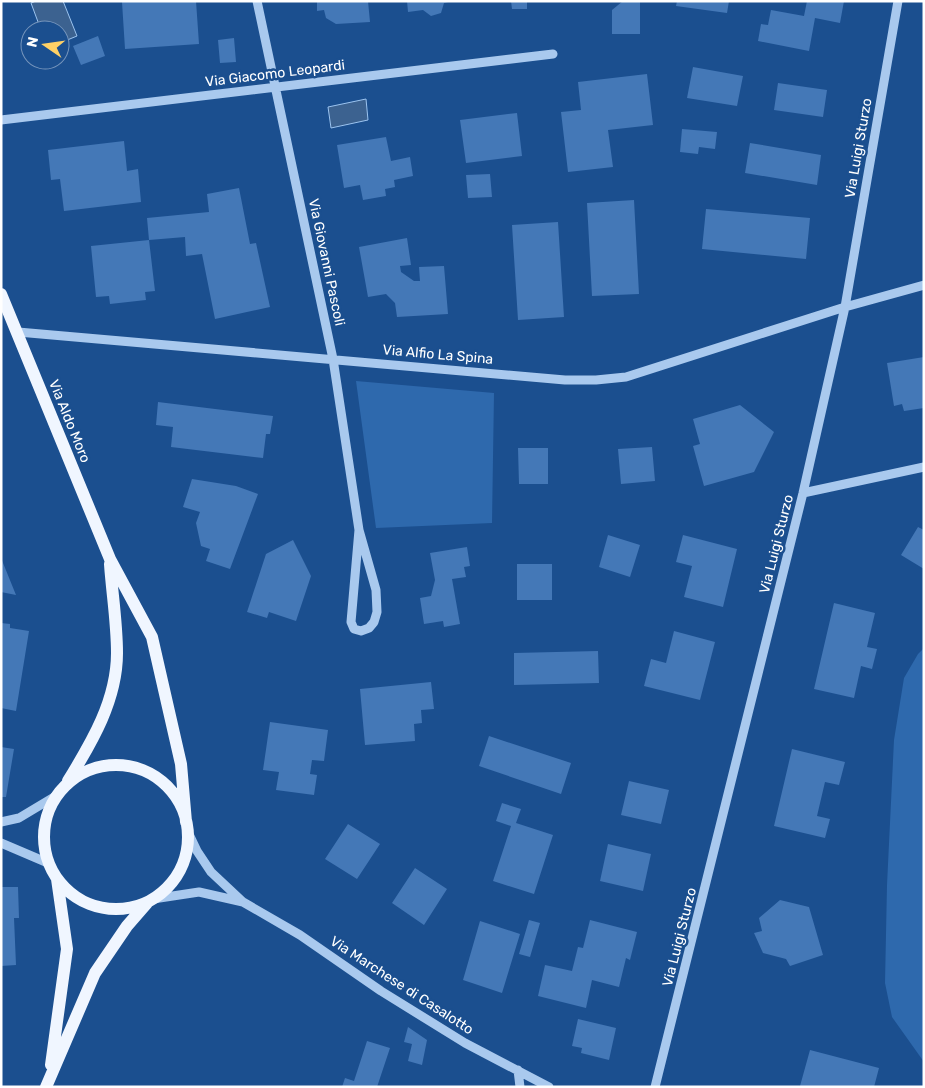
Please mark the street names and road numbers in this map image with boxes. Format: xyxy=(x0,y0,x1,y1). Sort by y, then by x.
street label: Via Giacomo Leopardi xyxy=(204,56,346,90)
street label: Via Luigi Sturzo xyxy=(841,97,876,199)
street label: Via Giovanni Pascoli xyxy=(305,197,348,327)
street label: Via Alfio La Spina xyxy=(382,341,494,368)
street label: Via Aldo Moro xyxy=(45,377,94,465)
street label: Via Luigi Sturzo xyxy=(756,493,797,595)
street label: Via Luigi Sturzo xyxy=(659,886,700,988)
street label: Via Marchese di Casalotto xyxy=(327,933,477,1038)

